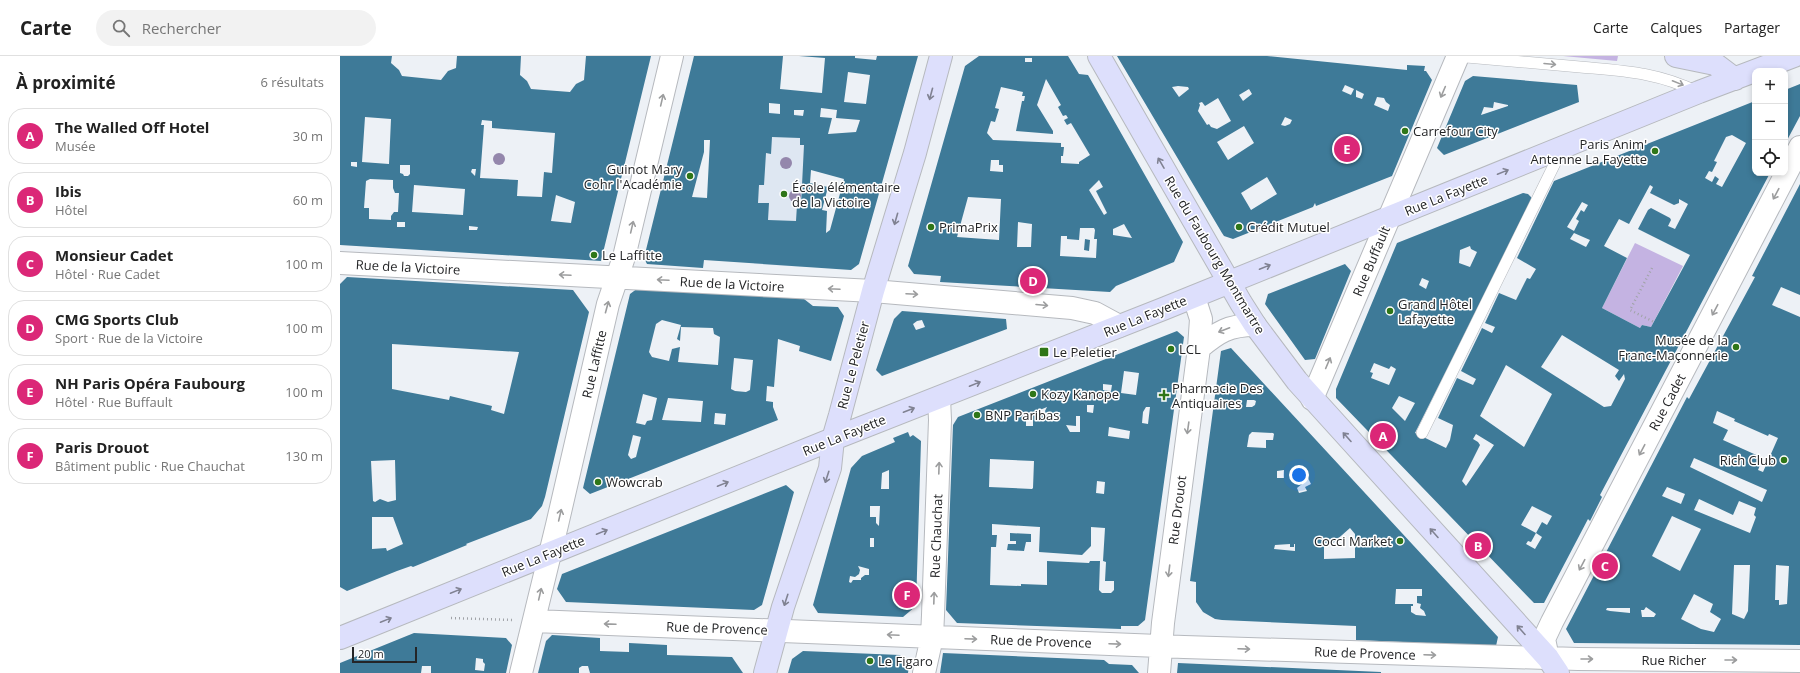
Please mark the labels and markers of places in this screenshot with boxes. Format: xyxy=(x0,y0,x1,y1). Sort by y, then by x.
place label: Carrefour City xyxy=(1413,122,1498,140)
marker: Carrefour City xyxy=(1400,126,1410,136)
pin: E xyxy=(1334,134,1360,164)
place label: Paris Anim' Antenne La Fayette xyxy=(1531,135,1647,168)
marker: Paris Anim' Antenne La Fayette xyxy=(1650,146,1660,156)
place label: Guinot Mary Cohr l'Académie xyxy=(584,160,682,193)
marker: Guinot Mary Cohr l'Académie xyxy=(685,171,695,181)
place label: École élémentaire de la Victoire xyxy=(792,178,900,211)
marker: École élémentaire de la Victoire xyxy=(779,189,789,199)
place label: PrimaPrix xyxy=(939,218,998,236)
place label: Crédit Mutuel xyxy=(1247,218,1330,236)
marker: PrimaPrix xyxy=(926,222,936,232)
marker: Crédit Mutuel xyxy=(1234,222,1244,232)
place label: Le Laffitte xyxy=(602,246,662,264)
marker: Le Laffitte xyxy=(589,250,599,260)
pin: D xyxy=(1020,266,1046,296)
place label: Grand Hôtel Lafayette xyxy=(1398,295,1472,328)
marker: Grand Hôtel Lafayette xyxy=(1385,306,1395,316)
place label: Musée de la Franc-Maçonnerie xyxy=(1618,331,1728,364)
place label: LCL xyxy=(1179,340,1201,358)
marker: Musée de la Franc-Maçonnerie xyxy=(1731,342,1741,352)
place label: Le Peletier xyxy=(1053,343,1117,361)
marker: LCL xyxy=(1166,344,1176,354)
marker: Le Peletier xyxy=(1038,346,1050,358)
place label: Pharmacie Des Antiquaires xyxy=(1172,379,1263,412)
place label: Kozy Kanope xyxy=(1041,385,1119,403)
marker: Kozy Kanope xyxy=(1028,389,1038,399)
marker: Pharmacie Des Antiquaires xyxy=(1159,390,1169,400)
place label: BNP Paribas xyxy=(985,406,1059,424)
marker: BNP Paribas xyxy=(972,410,982,420)
pin: A xyxy=(1370,421,1396,451)
place label: Rich Club xyxy=(1720,451,1776,469)
marker: Rich Club xyxy=(1779,455,1789,465)
place label: Wowcrab xyxy=(606,473,663,491)
marker: Wowcrab xyxy=(593,477,603,487)
pin: B xyxy=(1465,531,1491,561)
place label: Cocci Market xyxy=(1314,532,1392,550)
marker: Cocci Market xyxy=(1395,536,1405,546)
pin: C xyxy=(1592,551,1618,581)
pin: F xyxy=(894,580,920,610)
place label: Le Figaro xyxy=(878,652,933,670)
marker: Le Figaro xyxy=(865,656,875,666)

